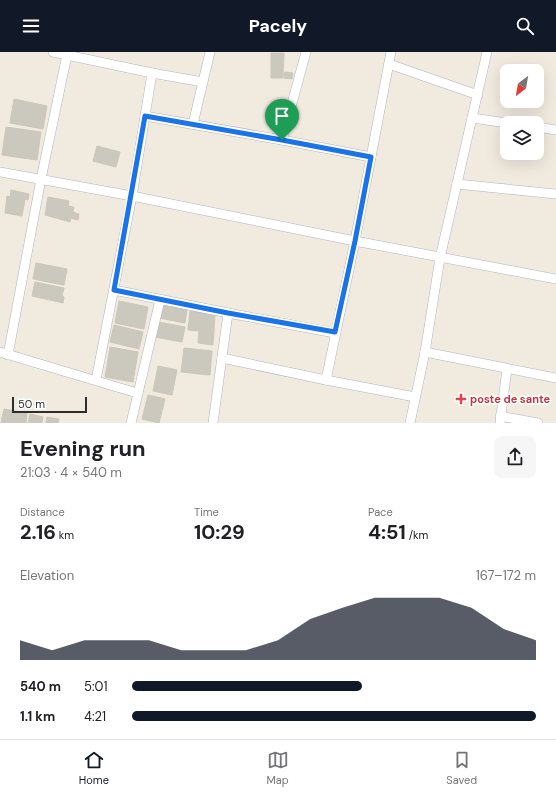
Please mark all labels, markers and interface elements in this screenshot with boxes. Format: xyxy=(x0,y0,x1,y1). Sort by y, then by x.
text: Pacely xyxy=(249,14,307,38)
icon: menu xyxy=(20,15,42,37)
icon: search xyxy=(514,15,536,37)
north arrow xyxy=(500,64,544,108)
map controls xyxy=(500,64,544,160)
pin xyxy=(265,99,299,140)
icon: arrive xyxy=(271,105,293,127)
button: layers xyxy=(500,116,544,160)
place label: poste de sante xyxy=(470,392,551,406)
marker: poste de sante xyxy=(455,393,467,405)
scale bar xyxy=(12,395,87,414)
text: 50 m xyxy=(18,397,45,411)
text: Evening run xyxy=(20,434,146,463)
button: share xyxy=(494,436,536,478)
text: 21:03 · 4 × 540 m xyxy=(20,464,122,481)
text: Distance xyxy=(20,505,65,519)
text: Time xyxy=(194,505,219,519)
text: Pace xyxy=(368,505,393,519)
text: 2.16 xyxy=(20,519,56,545)
text: 10:29 xyxy=(194,519,245,545)
text: 4:51 xyxy=(368,519,406,545)
text: km xyxy=(56,528,74,542)
text: /km xyxy=(406,528,428,542)
text: Elevation xyxy=(20,567,74,584)
text: 167–172 m xyxy=(476,567,536,584)
text: 540 m xyxy=(20,678,61,695)
text: 5:01 xyxy=(84,678,108,695)
text: 1.1 km xyxy=(20,708,55,725)
text: 4:21 xyxy=(84,708,106,725)
tab: Home xyxy=(79,749,109,787)
tab: Map xyxy=(267,749,289,787)
tab: Saved xyxy=(446,749,477,787)

